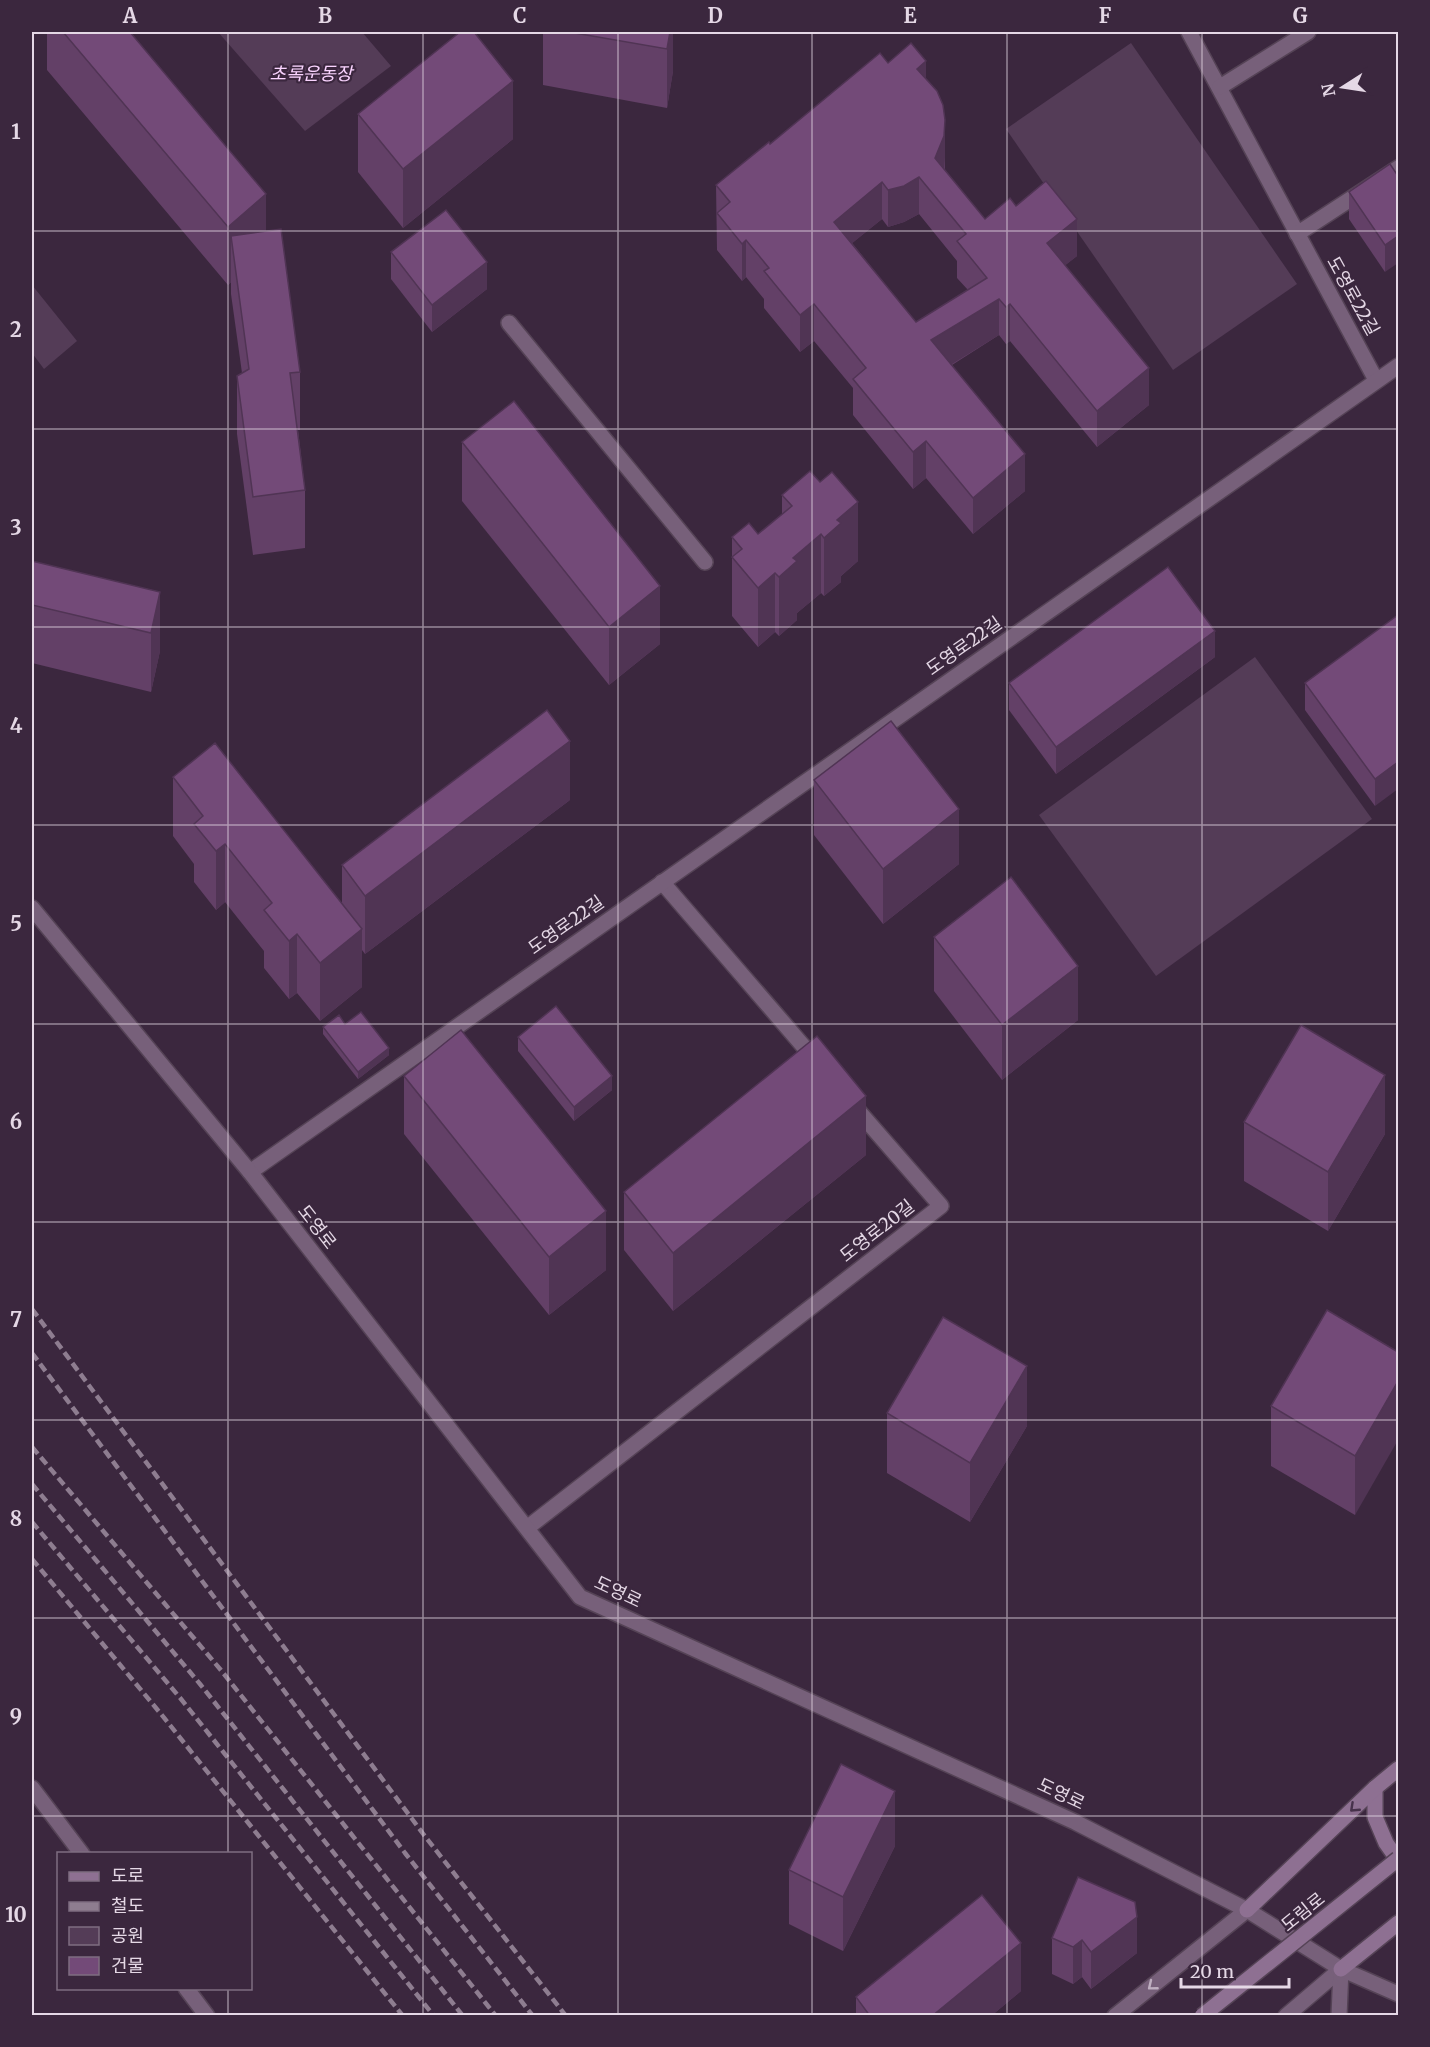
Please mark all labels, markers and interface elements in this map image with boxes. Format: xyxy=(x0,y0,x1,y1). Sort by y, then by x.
text: A xyxy=(122,3,138,28)
text: B xyxy=(318,3,332,28)
text: C xyxy=(513,3,527,28)
text: D xyxy=(707,3,723,28)
text: E xyxy=(903,3,917,28)
text: F xyxy=(1099,3,1112,28)
text: G xyxy=(1293,3,1308,28)
north arrow xyxy=(1313,57,1373,117)
park label: 초록운동장 xyxy=(270,62,355,85)
text: N xyxy=(1317,82,1339,98)
text: 1 xyxy=(11,119,21,144)
street label: 도영로22길 xyxy=(1322,252,1385,340)
text: 2 xyxy=(10,317,22,342)
text: 3 xyxy=(10,515,22,540)
street label: 도영로22길 xyxy=(921,611,1006,680)
text: 4 xyxy=(10,713,23,738)
street label: 도영로22길 xyxy=(523,890,608,959)
text: 5 xyxy=(10,911,22,936)
text: 6 xyxy=(10,1109,22,1134)
street label: 도영로20길 xyxy=(835,1194,919,1267)
street label: 도영로 xyxy=(293,1200,342,1253)
text: 7 xyxy=(10,1307,22,1332)
text: 8 xyxy=(10,1506,22,1531)
street label: 도영로 xyxy=(591,1571,646,1612)
text: 9 xyxy=(10,1704,22,1729)
street label: 도영로 xyxy=(1034,1773,1089,1814)
one-way arrow xyxy=(1351,1800,1362,1811)
legend xyxy=(57,1852,252,1990)
text: 도로 xyxy=(111,1864,144,1887)
street label: 도림로 xyxy=(1276,1887,1329,1936)
text: 철도 xyxy=(111,1894,144,1917)
text: 10 xyxy=(5,1902,27,1927)
text: 공원 xyxy=(111,1924,144,1947)
scale bar xyxy=(1181,1951,1289,1989)
text: 건물 xyxy=(111,1954,144,1977)
text: 20 m xyxy=(1190,1960,1234,1983)
one-way arrow xyxy=(1148,1978,1159,1989)

